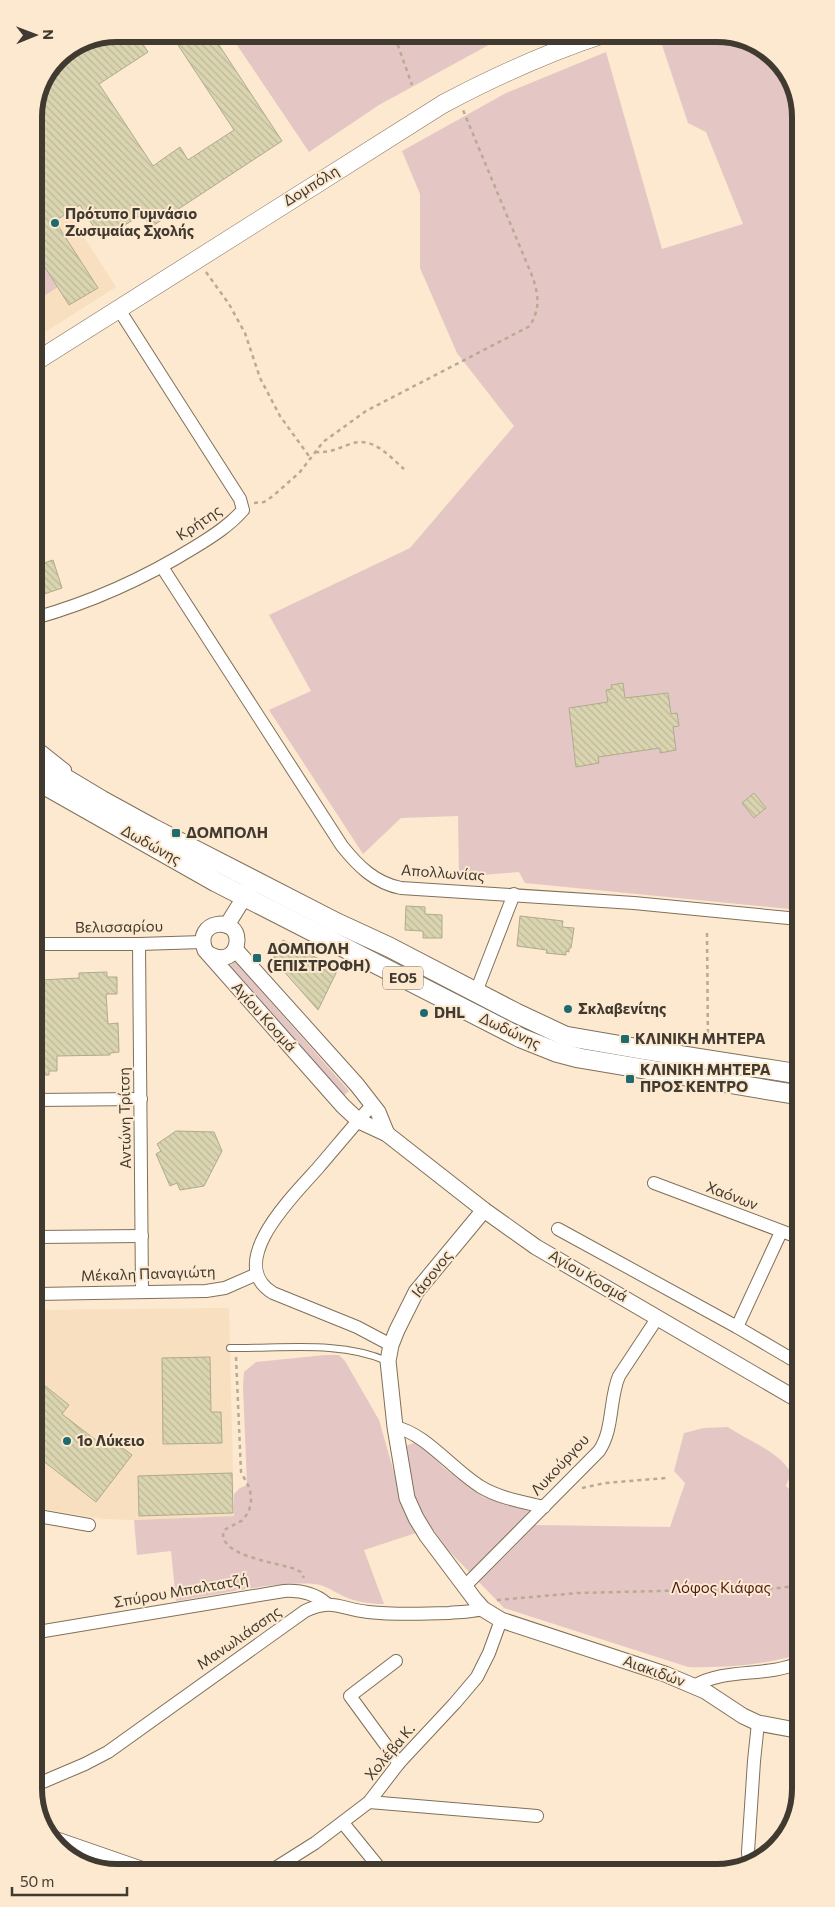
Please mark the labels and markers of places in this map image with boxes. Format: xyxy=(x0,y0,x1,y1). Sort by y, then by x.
place label: Πρότυπο Γυμνάσιο Ζωσιμαίας Σχολής xyxy=(65,204,197,239)
marker: Πρότυπο Γυμνάσιο Ζωσιμαίας Σχολής xyxy=(49,217,61,229)
place label: ΔΟΜΠΟΛΗ xyxy=(186,823,268,841)
marker: ΔΟΜΠΟΛΗ xyxy=(170,827,182,839)
place label: ΔΟΜΠΟΛΗ (ΕΠΙΣΤΡΟΦΗ) xyxy=(267,939,370,974)
marker: ΔΟΜΠΟΛΗ (ΕΠΙΣΤΡΟΦΗ) xyxy=(251,952,263,964)
place label: Σκλαβενίτης xyxy=(578,999,666,1017)
place label: DHL xyxy=(434,1003,465,1021)
marker: Σκλαβενίτης xyxy=(562,1003,574,1015)
marker: DHL xyxy=(418,1007,430,1019)
place label: ΚΛΙΝΙΚΗ ΜΗΤΕΡΑ xyxy=(635,1029,766,1047)
marker: ΚΛΙΝΙΚΗ ΜΗΤΕΡΑ xyxy=(619,1033,631,1045)
place label: ΚΛΙΝΙΚΗ ΜΗΤΕΡΑ ΠΡΟΣ ΚΕΝΤΡΟ xyxy=(640,1060,771,1095)
marker: ΚΛΙΝΙΚΗ ΜΗΤΕΡΑ ΠΡΟΣ ΚΕΝΤΡΟ xyxy=(624,1073,636,1085)
place label: 1ο Λύκειο xyxy=(77,1431,145,1449)
marker: 1ο Λύκειο xyxy=(61,1435,73,1447)

